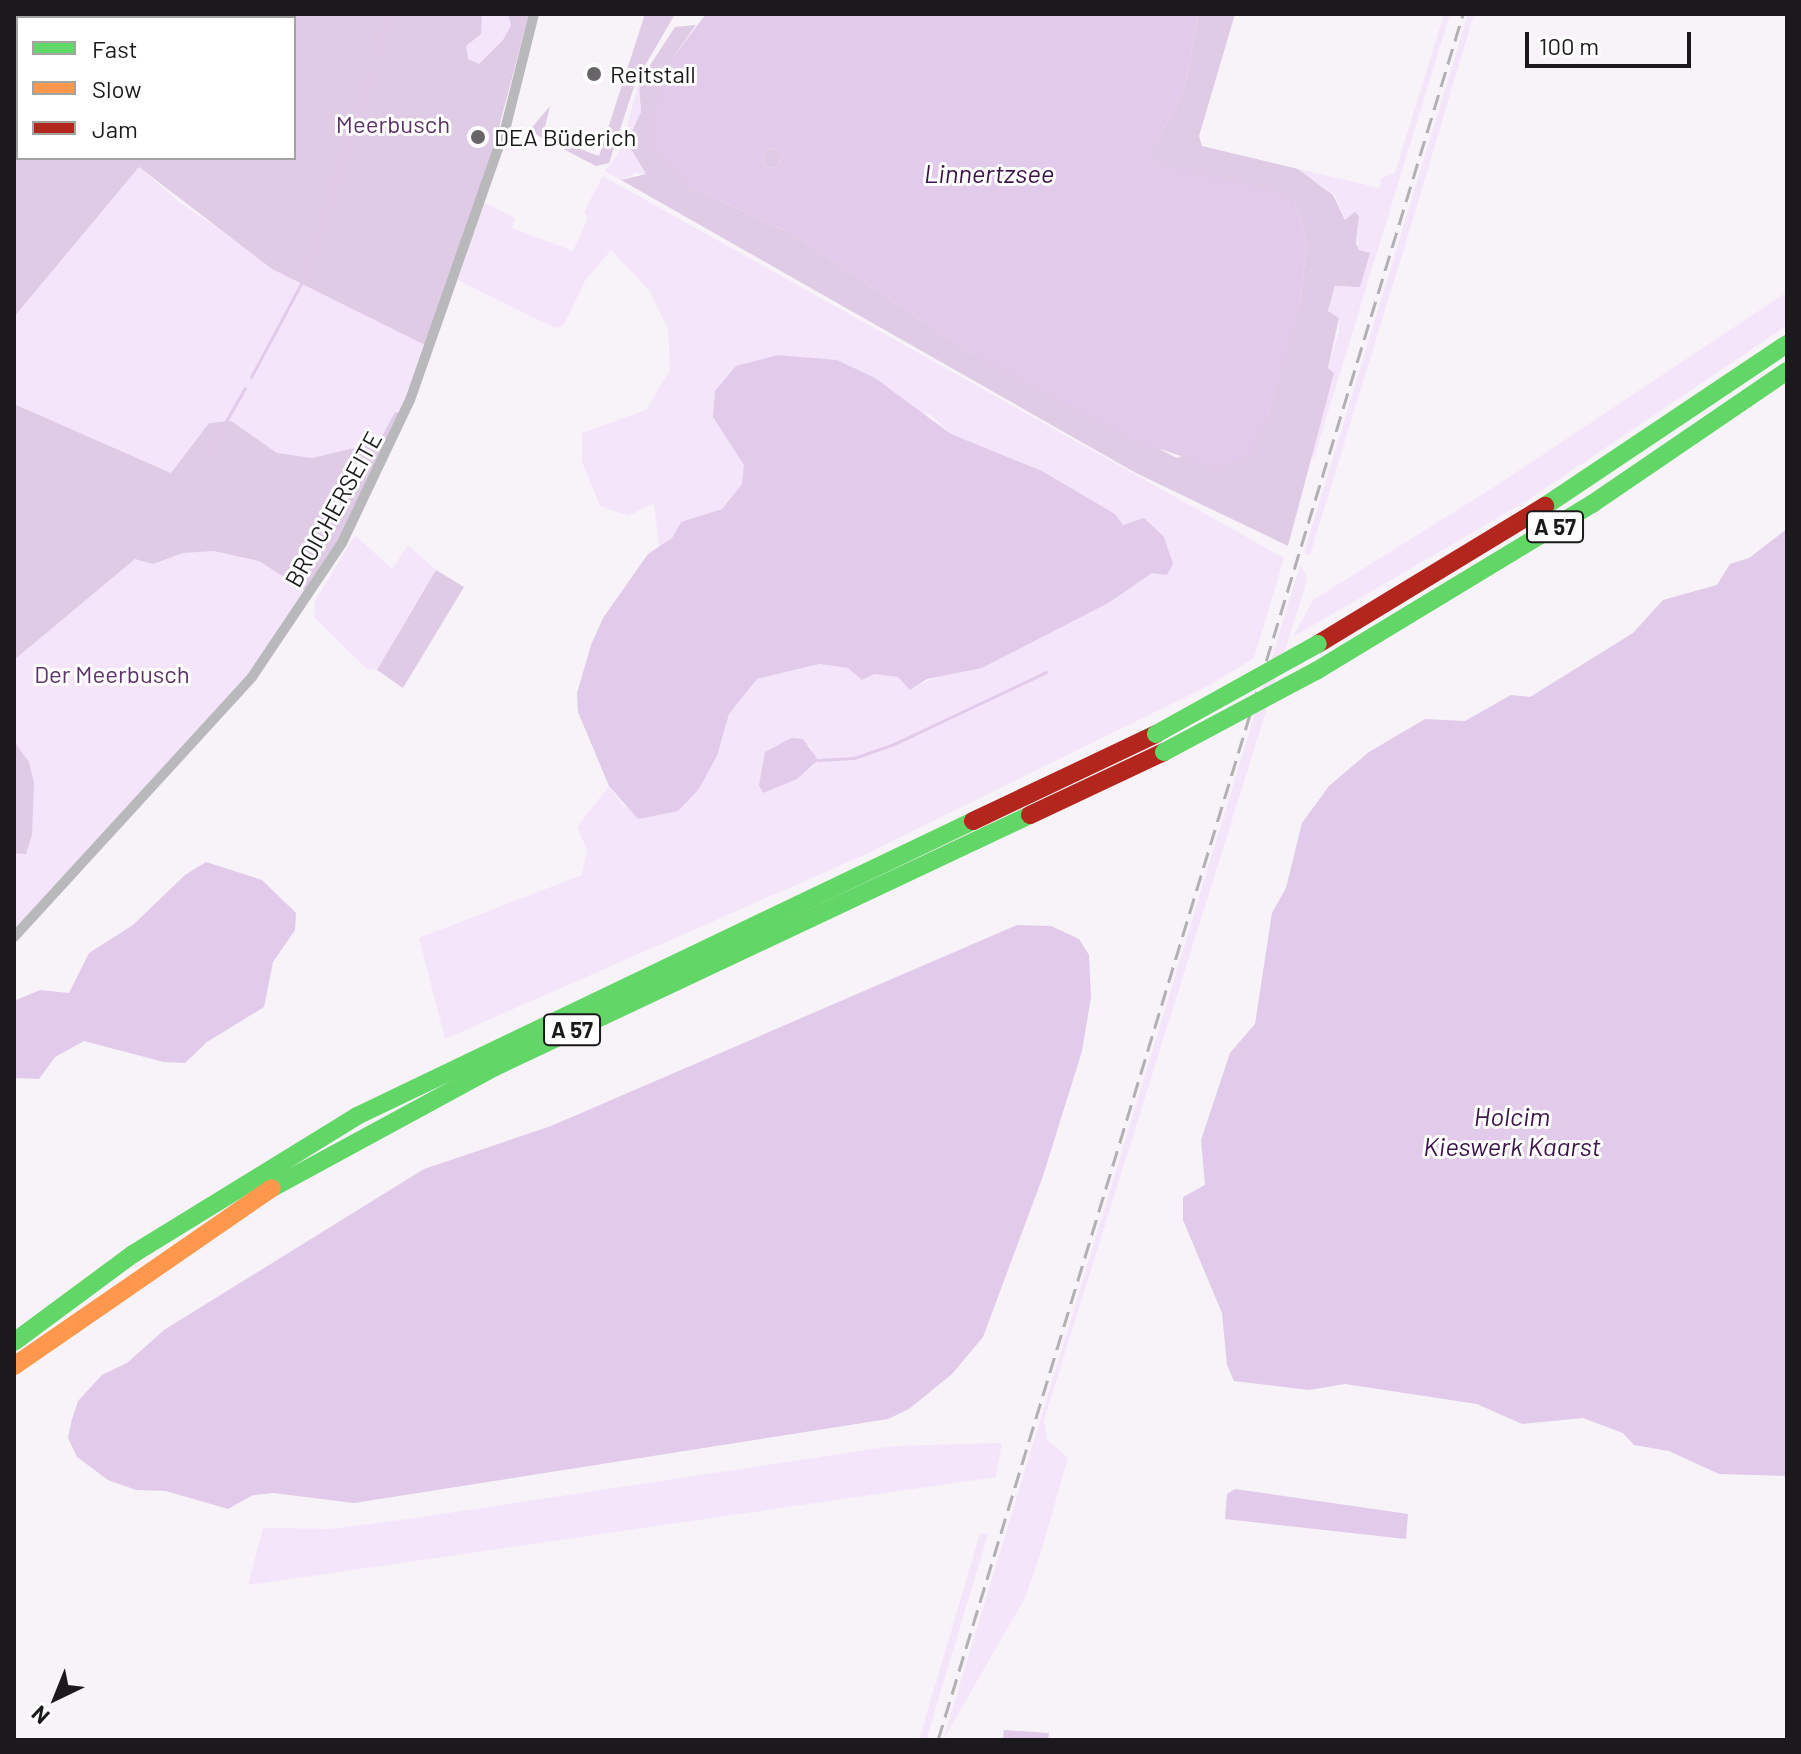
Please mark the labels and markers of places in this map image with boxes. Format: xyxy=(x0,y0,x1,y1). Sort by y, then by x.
place label: Reitstall xyxy=(610,60,696,88)
marker: Reitstall xyxy=(585,65,603,83)
place label: DEA Büderich xyxy=(494,123,637,151)
marker: DEA Büderich xyxy=(469,128,487,146)

